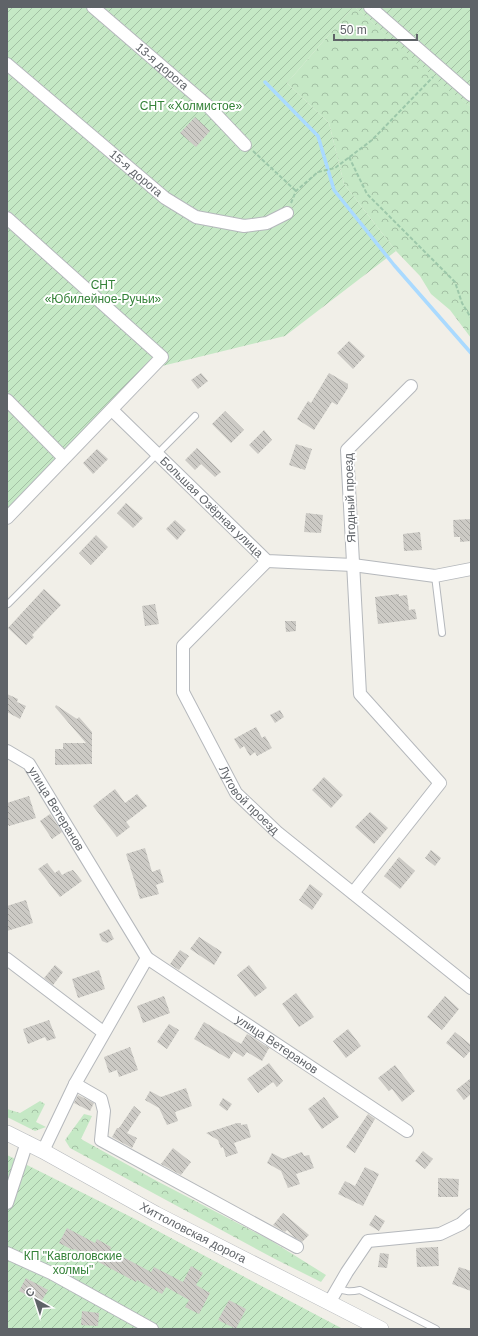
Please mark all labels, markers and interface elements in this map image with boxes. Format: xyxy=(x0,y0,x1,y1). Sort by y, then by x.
scale bar xyxy=(334,16,417,42)
text: 50 m xyxy=(340,23,367,37)
street label: 13-я дорога xyxy=(133,40,191,93)
park label: СНТ «Холмистое» xyxy=(140,99,242,113)
street label: 15-я дорога xyxy=(107,147,165,200)
park label: СНТ «Юбилейное-Ручьи» xyxy=(45,278,162,306)
street label: Ягодный проезд xyxy=(341,453,359,543)
street label: Большая Озёрная улица xyxy=(157,454,266,560)
street label: Луговой проезд xyxy=(216,763,282,837)
street label: улица Ветеранов xyxy=(25,764,87,853)
street label: улица Ветеранов xyxy=(233,1012,321,1077)
street label: Хиттоловская дорога xyxy=(137,1199,249,1266)
park label: КП "Кавголовские холмы" xyxy=(24,1249,123,1277)
north arrow xyxy=(16,1280,56,1320)
text: С xyxy=(23,1285,37,1299)

